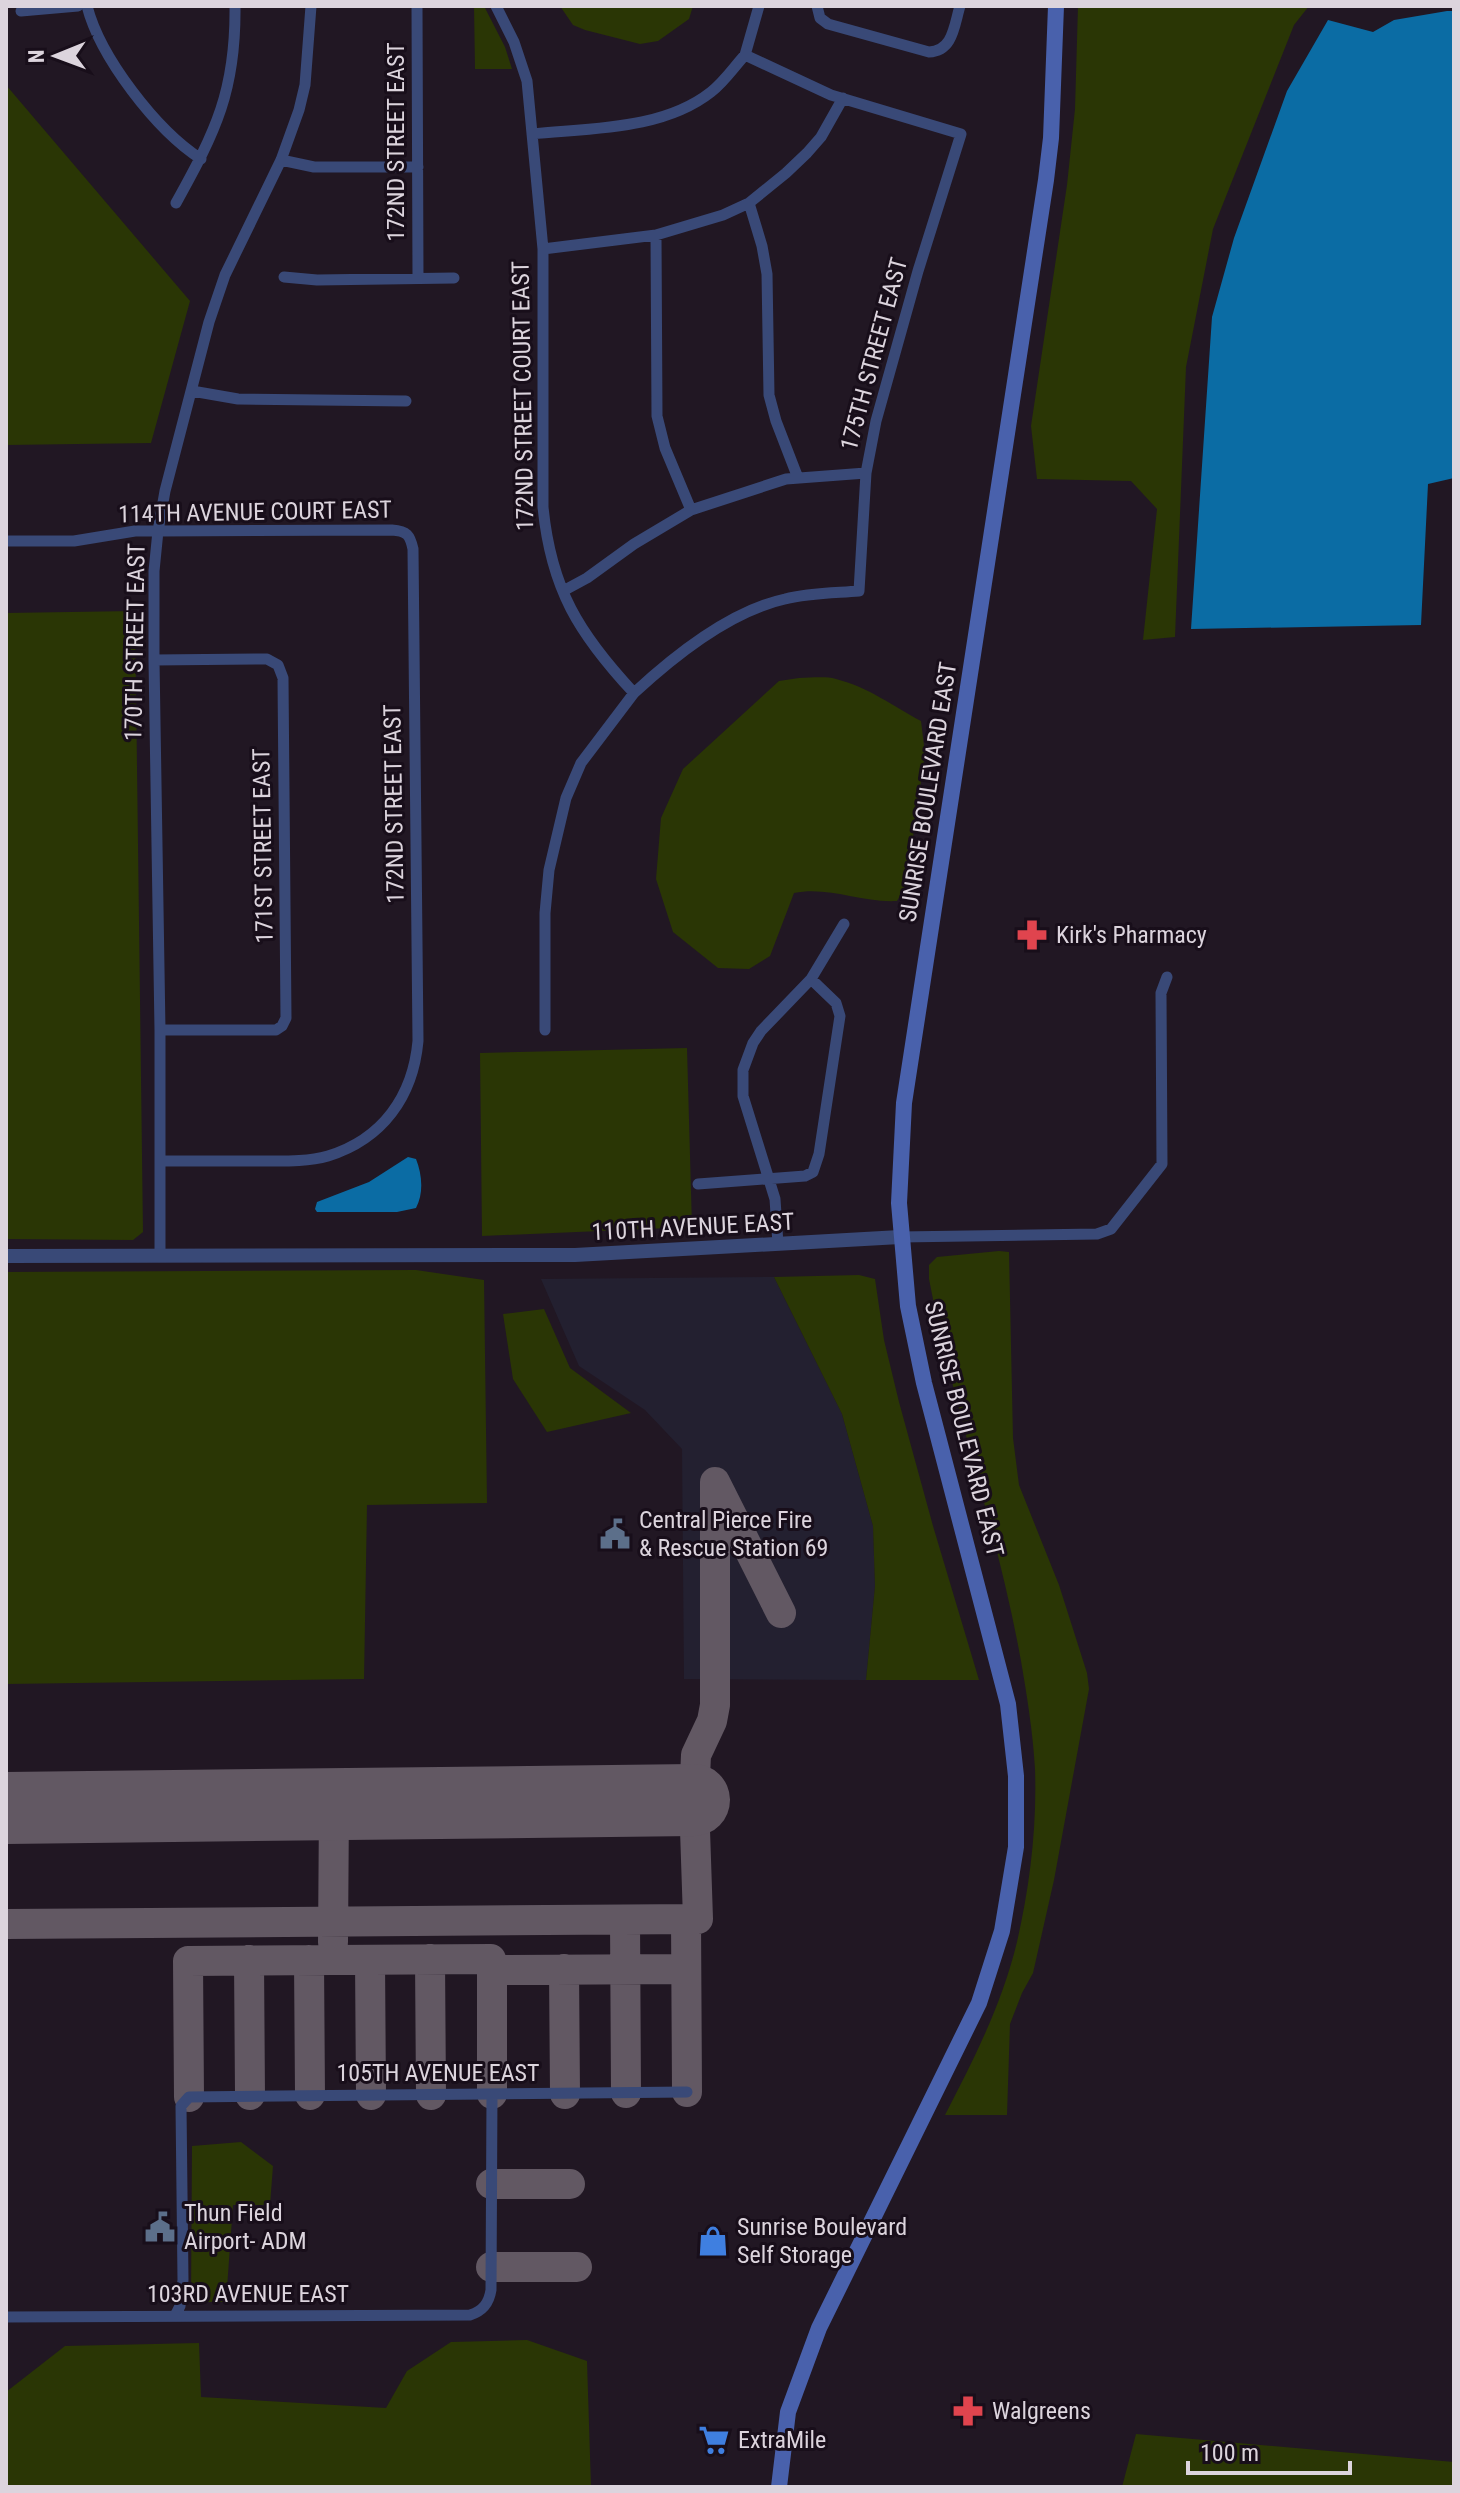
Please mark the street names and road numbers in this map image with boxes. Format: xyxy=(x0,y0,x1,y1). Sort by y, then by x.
street label: 172ND STREET EAST xyxy=(382,42,410,242)
street label: 175TH STREET EAST xyxy=(835,255,913,453)
street label: 172ND STREET COURT EAST xyxy=(507,261,539,531)
street label: 114TH AVENUE COURT EAST xyxy=(118,496,392,528)
street label: 170TH STREET EAST xyxy=(119,543,151,741)
street label: SUNRISE BOULEVARD EAST xyxy=(894,660,962,924)
street label: 172ND STREET EAST xyxy=(378,704,410,904)
street label: 171ST STREET EAST xyxy=(247,748,279,944)
street label: 110TH AVENUE EAST xyxy=(591,1208,795,1246)
street label: SUNRISE BOULEVARD EAST xyxy=(919,1298,1009,1560)
street label: 105TH AVENUE EAST xyxy=(336,2059,540,2087)
street label: 103RD AVENUE EAST xyxy=(147,2280,349,2308)

